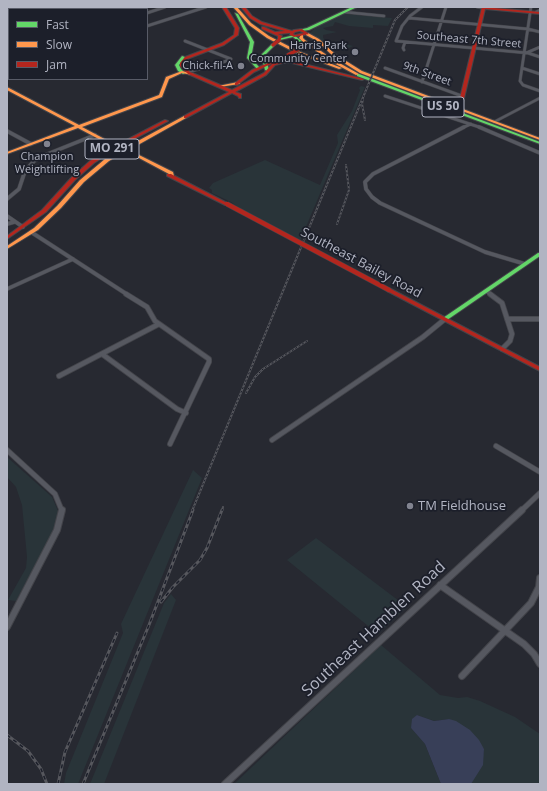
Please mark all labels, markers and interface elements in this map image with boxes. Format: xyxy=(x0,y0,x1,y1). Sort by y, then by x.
legend xyxy=(8,8,148,80)
text: Fast xyxy=(46,16,69,33)
street label: Southeast 7th Street xyxy=(416,29,522,51)
text: Slow xyxy=(46,36,72,53)
place label: Harris Park Community Center xyxy=(250,39,347,65)
marker: Harris Park Community Center xyxy=(350,47,360,57)
text: Jam xyxy=(46,56,67,73)
place label: Chick-fil-A xyxy=(182,59,233,73)
street label: 9th Street xyxy=(401,59,453,89)
marker: Chick-fil-A xyxy=(236,61,246,71)
road number: US 50 xyxy=(422,97,464,117)
marker: Champion Weightlifting xyxy=(42,139,52,149)
road number: MO 291 xyxy=(85,139,139,159)
place label: Champion Weightlifting xyxy=(15,150,79,176)
street label: Southeast Bailey Road xyxy=(298,225,424,301)
place label: TM Fieldhouse xyxy=(418,498,506,514)
marker: TM Fieldhouse xyxy=(405,501,415,511)
street label: Southeast Hamblen Road xyxy=(298,557,450,701)

